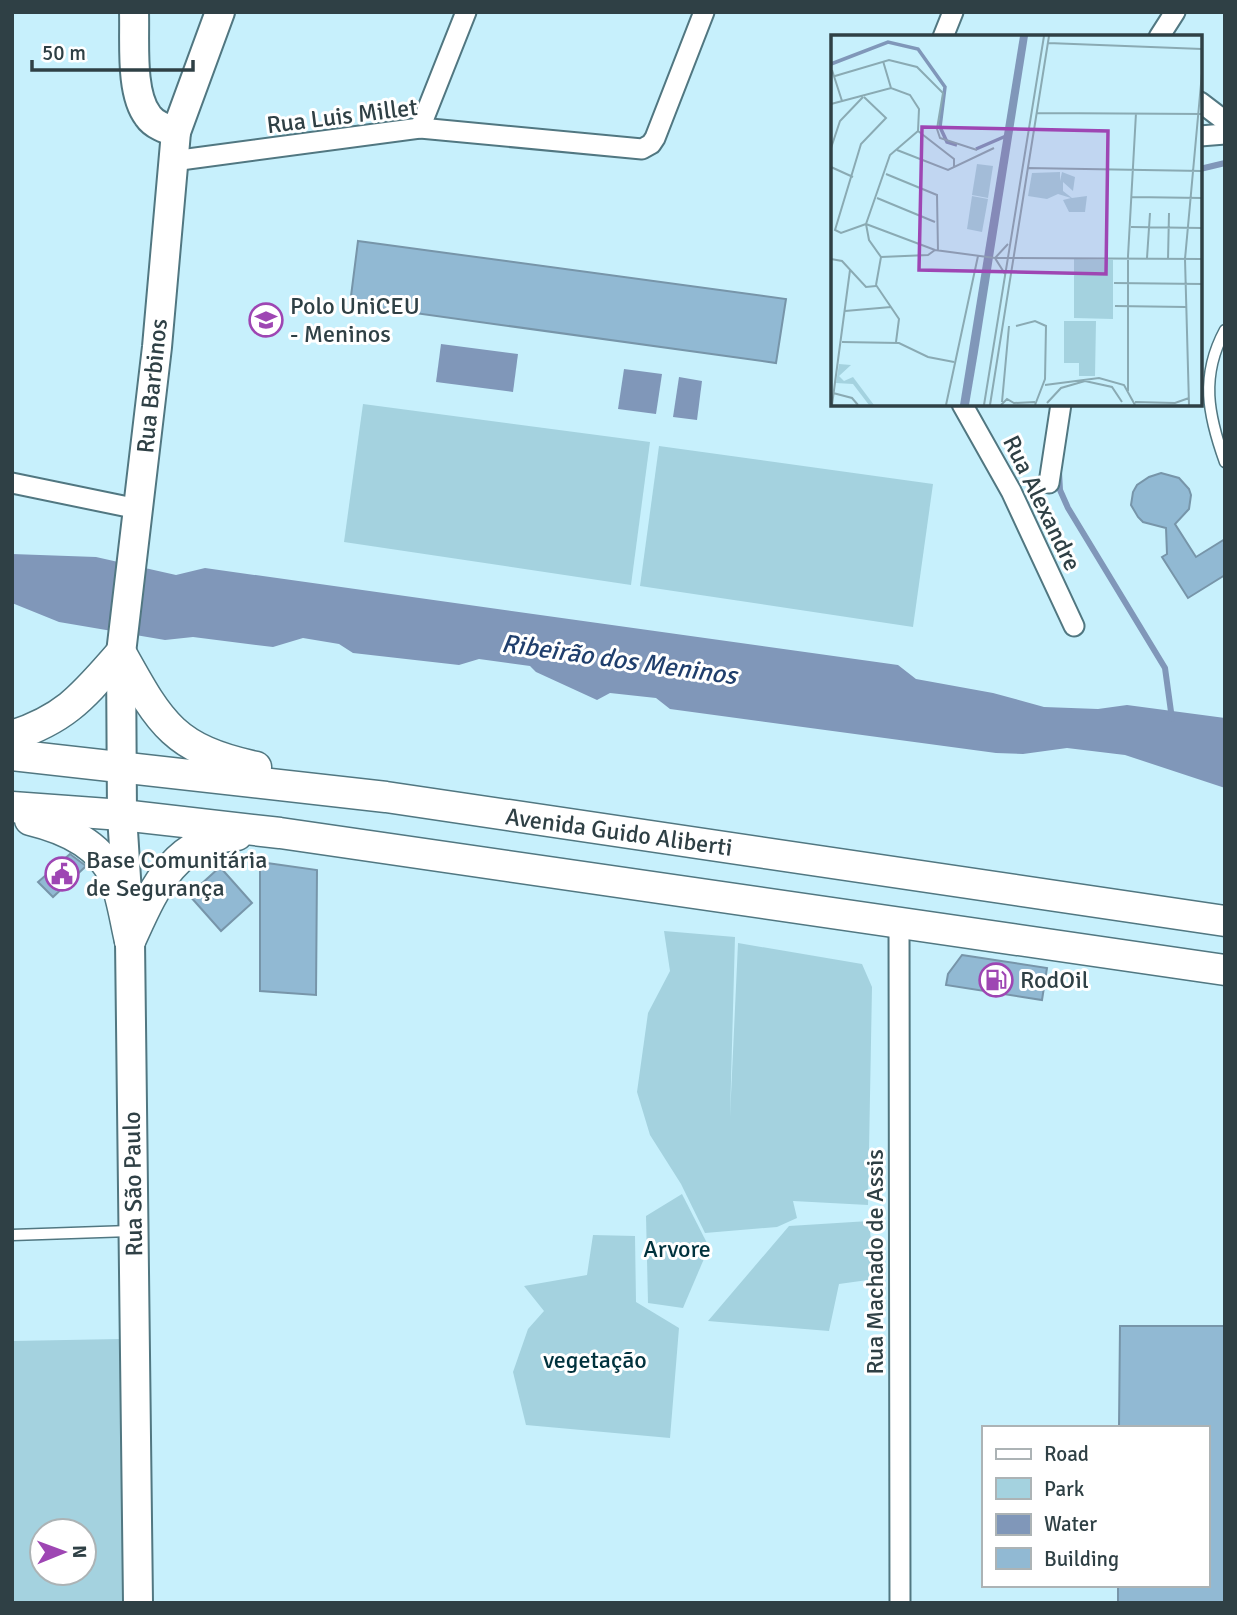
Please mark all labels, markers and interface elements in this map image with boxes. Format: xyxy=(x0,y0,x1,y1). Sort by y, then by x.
scale bar xyxy=(32,28,192,72)
inset map xyxy=(831,35,1202,406)
text: 50 m xyxy=(42,40,86,66)
street label: Rua Luis Millet xyxy=(265,92,419,140)
place label: Polo UniCEU - Meninos xyxy=(290,291,420,349)
school or university icon: Polo UniCEU - Meninos xyxy=(247,301,285,339)
street label: Rua Barbinos xyxy=(130,317,174,455)
street label: Rua Alexandre xyxy=(996,430,1088,576)
water label: Ribeirão dos Meninos xyxy=(500,628,741,693)
street label: Avenida Guido Aliberti xyxy=(503,801,735,863)
place label: Base Comunitária de Segurança xyxy=(86,845,268,903)
public building icon: Base Comunitária de Segurança xyxy=(43,855,81,893)
fuel station icon: RodOil xyxy=(977,961,1015,999)
place label: RodOil xyxy=(1020,965,1089,995)
street label: Rua São Paulo xyxy=(117,1111,149,1257)
street label: Rua Machado de Assis xyxy=(860,1149,890,1375)
park label: Arvore xyxy=(643,1234,711,1264)
park label: vegetação xyxy=(543,1345,647,1375)
legend xyxy=(982,1426,1209,1587)
text: Road xyxy=(1044,1441,1089,1467)
text: Park xyxy=(1044,1476,1085,1502)
text: Water xyxy=(1044,1511,1097,1537)
north arrow xyxy=(28,1517,98,1587)
text: N xyxy=(67,1545,91,1559)
text: Building xyxy=(1044,1546,1119,1572)

